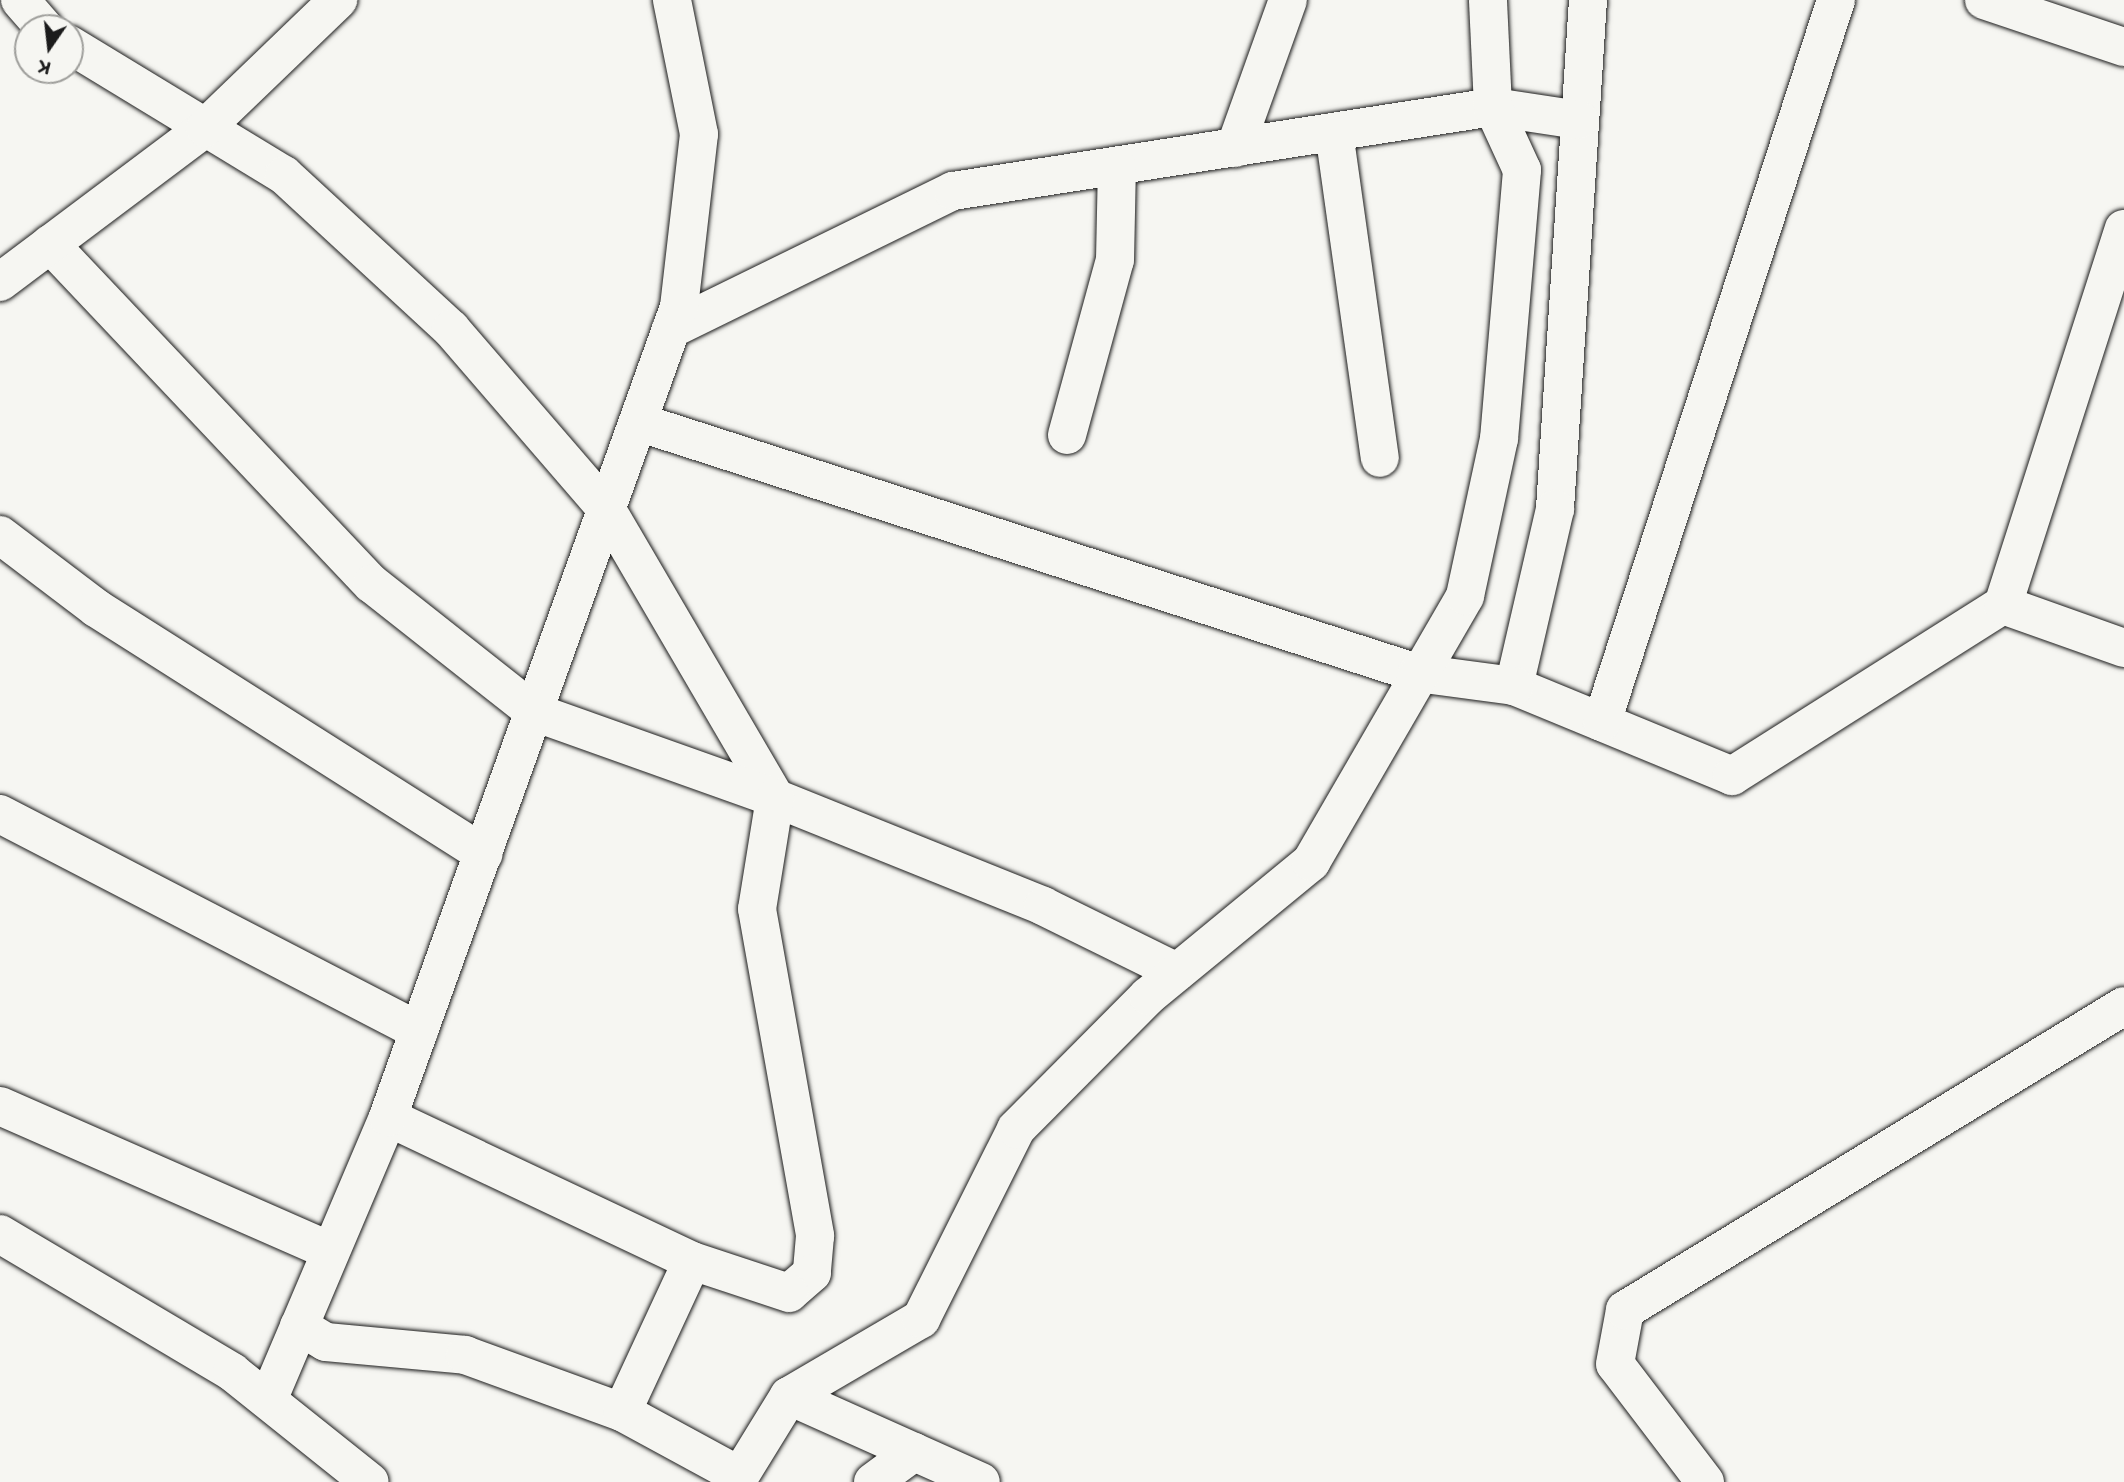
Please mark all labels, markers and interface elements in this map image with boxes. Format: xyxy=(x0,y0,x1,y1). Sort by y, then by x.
north arrow xyxy=(14,14,84,84)
text: K xyxy=(36,55,53,81)

